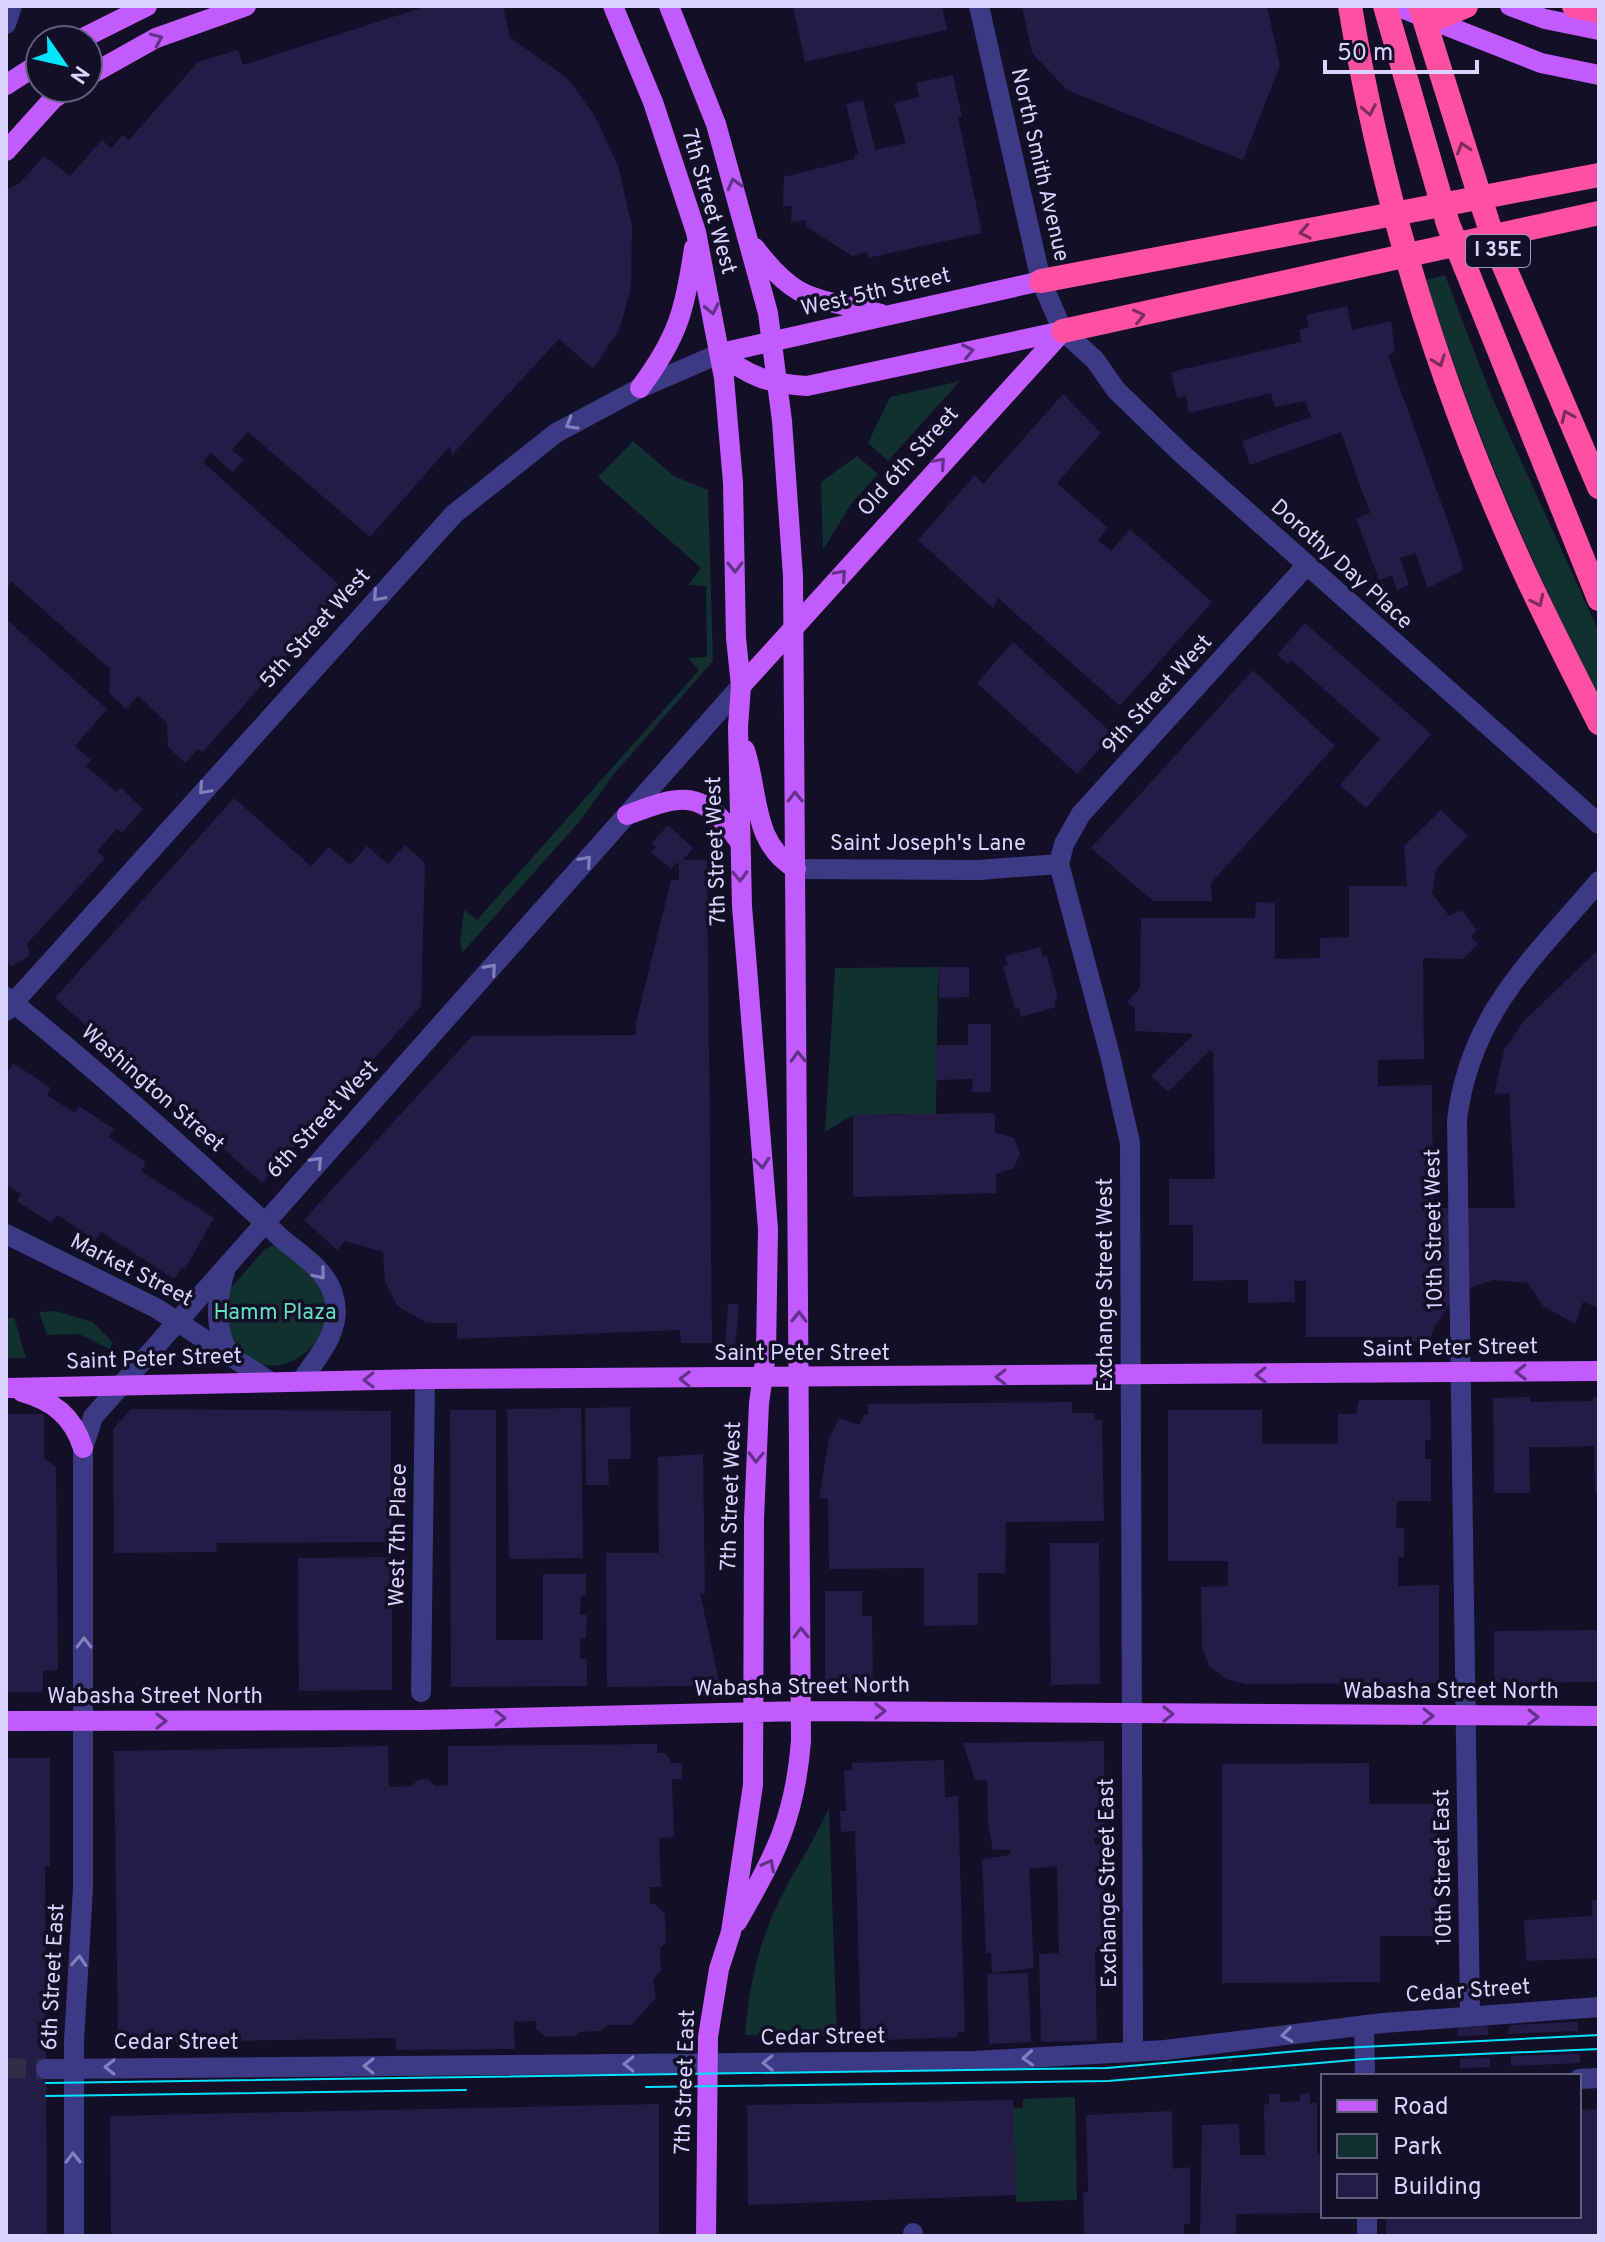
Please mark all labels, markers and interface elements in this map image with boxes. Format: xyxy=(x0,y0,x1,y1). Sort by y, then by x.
north arrow xyxy=(24,24,104,104)
scale bar xyxy=(1325,24,1477,74)
one-way arrow xyxy=(149,33,163,49)
text: 50 m xyxy=(1337,39,1393,69)
text: N xyxy=(63,60,94,88)
street label: North Smith Avenue xyxy=(1004,66,1074,264)
one-way arrow xyxy=(1360,104,1377,117)
street label: 7th Street West xyxy=(674,126,742,278)
one-way arrow xyxy=(1456,141,1472,155)
one-way arrow xyxy=(727,178,743,192)
one-way arrow xyxy=(1298,223,1312,240)
road number: I 35E xyxy=(1466,235,1530,267)
street label: West 5th Street xyxy=(798,263,954,323)
one-way arrow xyxy=(702,302,719,316)
one-way arrow xyxy=(1132,308,1145,325)
one-way arrow xyxy=(960,343,974,360)
one-way arrow xyxy=(1429,353,1446,367)
street label: Old 6th Street xyxy=(853,402,965,522)
one-way arrow xyxy=(1560,410,1576,424)
one-way arrow xyxy=(565,414,580,430)
one-way arrow xyxy=(931,458,945,473)
street label: Dorothy Day Place xyxy=(1265,494,1417,636)
one-way arrow xyxy=(726,561,744,574)
street label: 5th Street West xyxy=(255,563,377,695)
one-way arrow xyxy=(832,569,846,584)
one-way arrow xyxy=(372,587,387,601)
one-way arrow xyxy=(1528,592,1544,607)
street label: 9th Street West xyxy=(1097,630,1219,760)
street label: 7th Street West xyxy=(701,776,733,926)
one-way arrow xyxy=(199,780,213,795)
one-way arrow xyxy=(786,790,804,803)
street label: Saint Joseph's Lane xyxy=(830,831,1026,858)
one-way arrow xyxy=(576,855,591,870)
one-way arrow xyxy=(732,870,749,882)
one-way arrow xyxy=(481,964,496,979)
street label: Washington Street xyxy=(75,1019,229,1159)
one-way arrow xyxy=(789,1050,807,1063)
street label: 6th Street West xyxy=(261,1055,385,1185)
street label: 10th Street West xyxy=(1420,1148,1450,1310)
one-way arrow xyxy=(307,1157,321,1172)
one-way arrow xyxy=(753,1157,770,1170)
street label: Exchange Street West xyxy=(1093,1178,1120,1392)
street label: Market Street xyxy=(65,1229,197,1313)
one-way arrow xyxy=(310,1264,325,1279)
park label: Hamm Plaza xyxy=(213,1300,337,1327)
one-way arrow xyxy=(790,1310,808,1323)
street label: Saint Peter Street xyxy=(1362,1334,1538,1364)
street label: Saint Peter Street xyxy=(714,1341,890,1368)
street label: Saint Peter Street xyxy=(66,1343,242,1377)
one-way arrow xyxy=(1514,1363,1527,1381)
one-way arrow xyxy=(1254,1366,1267,1384)
one-way arrow xyxy=(994,1368,1007,1386)
one-way arrow xyxy=(678,1370,691,1388)
one-way arrow xyxy=(362,1371,375,1389)
street label: 7th Street West xyxy=(716,1421,748,1571)
one-way arrow xyxy=(748,1451,765,1464)
street label: West 7th Place xyxy=(384,1463,414,1607)
one-way arrow xyxy=(792,1626,810,1639)
one-way arrow xyxy=(75,1636,93,1649)
street label: Wabasha Street North xyxy=(694,1673,910,1703)
street label: Wabasha Street North xyxy=(1343,1679,1559,1706)
street label: Wabasha Street North xyxy=(47,1684,263,1711)
one-way arrow xyxy=(874,1702,887,1720)
one-way arrow xyxy=(1162,1705,1175,1723)
one-way arrow xyxy=(1422,1707,1435,1725)
one-way arrow xyxy=(1527,1708,1540,1726)
one-way arrow xyxy=(494,1710,507,1727)
one-way arrow xyxy=(155,1712,168,1730)
street label: Exchange Street East xyxy=(1094,1778,1124,1988)
street label: 10th Street East xyxy=(1429,1788,1459,1946)
one-way arrow xyxy=(760,1858,775,1873)
street label: 6th Street East xyxy=(37,1903,71,2051)
one-way arrow xyxy=(70,1954,87,1967)
street label: Cedar Street xyxy=(1405,1974,1531,2010)
street label: 7th Street East xyxy=(670,2009,702,2155)
street label: Cedar Street xyxy=(760,2023,886,2053)
one-way arrow xyxy=(1280,2026,1293,2043)
street label: Cedar Street xyxy=(113,2030,239,2057)
one-way arrow xyxy=(1021,2049,1034,2066)
one-way arrow xyxy=(761,2054,774,2072)
one-way arrow xyxy=(622,2056,635,2073)
one-way arrow xyxy=(362,2057,375,2075)
one-way arrow xyxy=(103,2058,116,2076)
legend xyxy=(1321,2074,1581,2218)
text: Road xyxy=(1393,2093,1449,2123)
text: Park xyxy=(1393,2133,1443,2163)
one-way arrow xyxy=(64,2151,82,2164)
text: Building xyxy=(1393,2173,1482,2203)

